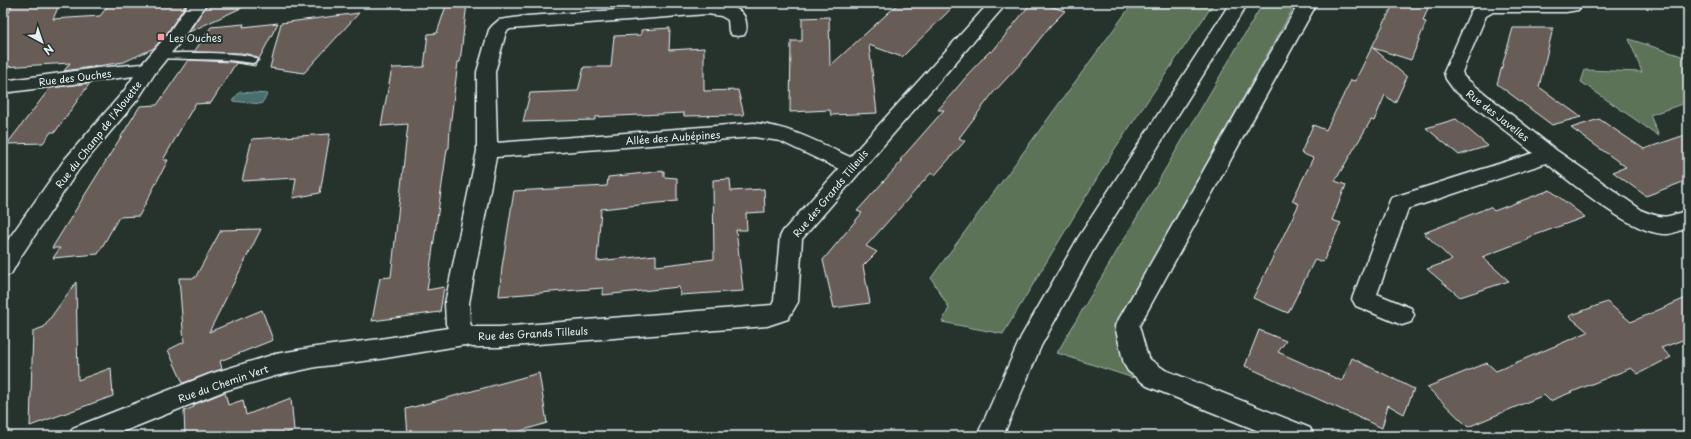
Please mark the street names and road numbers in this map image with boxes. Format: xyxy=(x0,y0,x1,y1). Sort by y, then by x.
street label: Rue des Ouches xyxy=(38,65,113,89)
street label: Rue du Champ de l'Alouette xyxy=(51,77,145,191)
street label: Rue des Javelles xyxy=(1463,86,1533,145)
street label: Allée des Aubépines xyxy=(625,126,721,148)
street label: Rue des Grands Tilleuls xyxy=(789,146,871,240)
street label: Rue des Grands Tilleuls xyxy=(478,323,589,343)
street label: Rue du Chemin Vert xyxy=(176,360,270,406)

